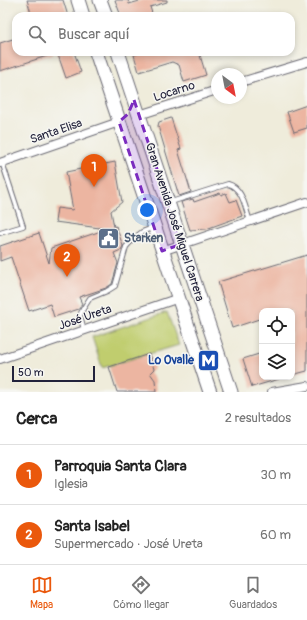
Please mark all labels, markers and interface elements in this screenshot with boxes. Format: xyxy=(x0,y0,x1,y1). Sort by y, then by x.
search box xyxy=(12,12,295,56)
icon: search xyxy=(26,23,48,45)
text: Buscar aquí xyxy=(58,25,130,44)
north arrow xyxy=(211,68,247,104)
street label: Locarno xyxy=(152,78,197,105)
street label: Santa Elisa xyxy=(28,115,85,147)
street label: Gran Avenida José Miguel Carrera xyxy=(142,141,207,304)
pin: 1 xyxy=(81,154,107,187)
your location xyxy=(137,200,157,220)
public building icon: Starken xyxy=(96,225,122,251)
place label: Starken xyxy=(124,231,163,246)
pin: 2 xyxy=(54,244,80,277)
street label: José Ureta xyxy=(57,301,114,333)
map controls xyxy=(259,308,295,380)
button: locate xyxy=(259,308,295,344)
button: layers xyxy=(259,344,295,380)
metro station icon: Lo Ovalle xyxy=(196,347,222,373)
place label: Lo Ovalle xyxy=(148,353,195,368)
scale bar xyxy=(12,364,95,383)
text: 50 m xyxy=(18,366,44,379)
text: Cerca xyxy=(16,408,57,429)
text: 2 resultados xyxy=(225,410,291,426)
text: Parroquia Santa Clara xyxy=(54,457,187,476)
text: 1 xyxy=(26,467,32,483)
text: 30 m xyxy=(261,467,291,483)
text: Iglesia xyxy=(54,476,88,492)
text: Santa Isabel xyxy=(54,517,130,536)
text: 2 xyxy=(25,527,33,543)
text: 60 m xyxy=(260,527,291,543)
text: Supermercado · José Ureta xyxy=(54,536,203,552)
tab: Mapa xyxy=(30,574,53,611)
tab: Cómo llegar xyxy=(113,574,169,611)
tab: Guardados xyxy=(229,574,277,611)

